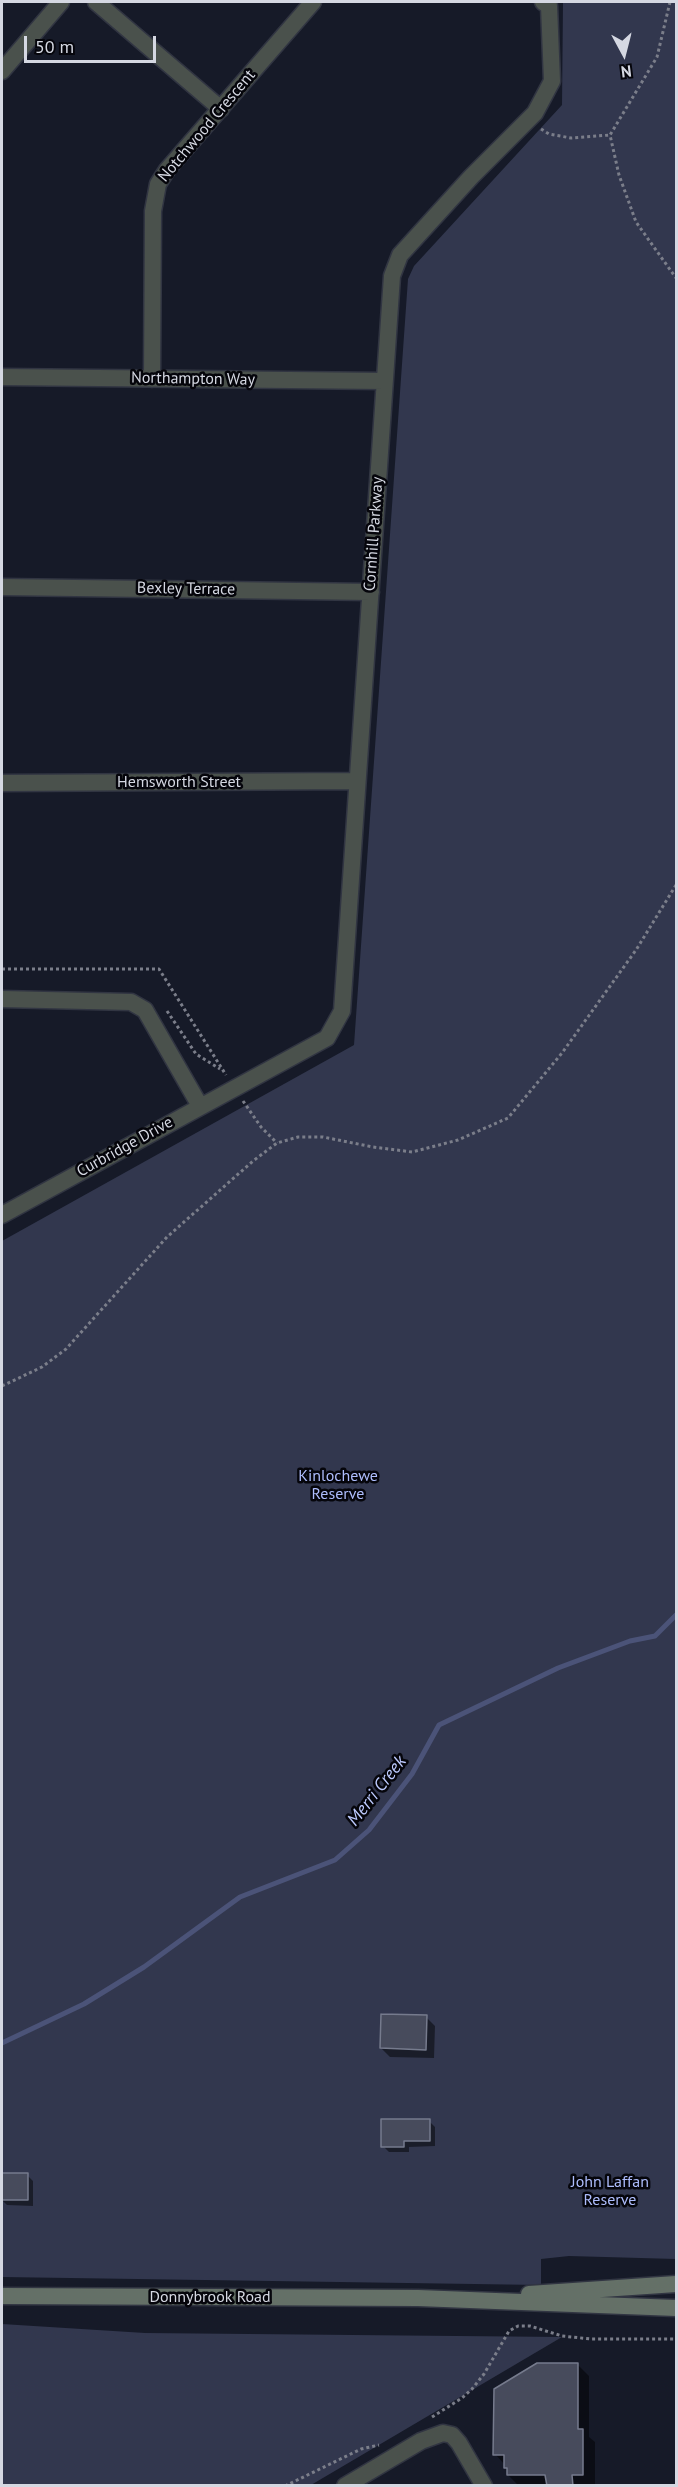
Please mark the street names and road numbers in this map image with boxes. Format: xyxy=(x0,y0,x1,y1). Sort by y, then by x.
street label: Notchwood Crescent xyxy=(154,66,260,186)
street label: Northampton Way xyxy=(131,368,255,390)
street label: Cornhill Parkway xyxy=(360,476,388,592)
street label: Bexley Terrace xyxy=(137,579,235,599)
street label: Hemsworth Street xyxy=(117,772,241,792)
street label: Curbridge Drive xyxy=(74,1113,176,1181)
street label: Donnybrook Road xyxy=(149,2287,271,2307)

